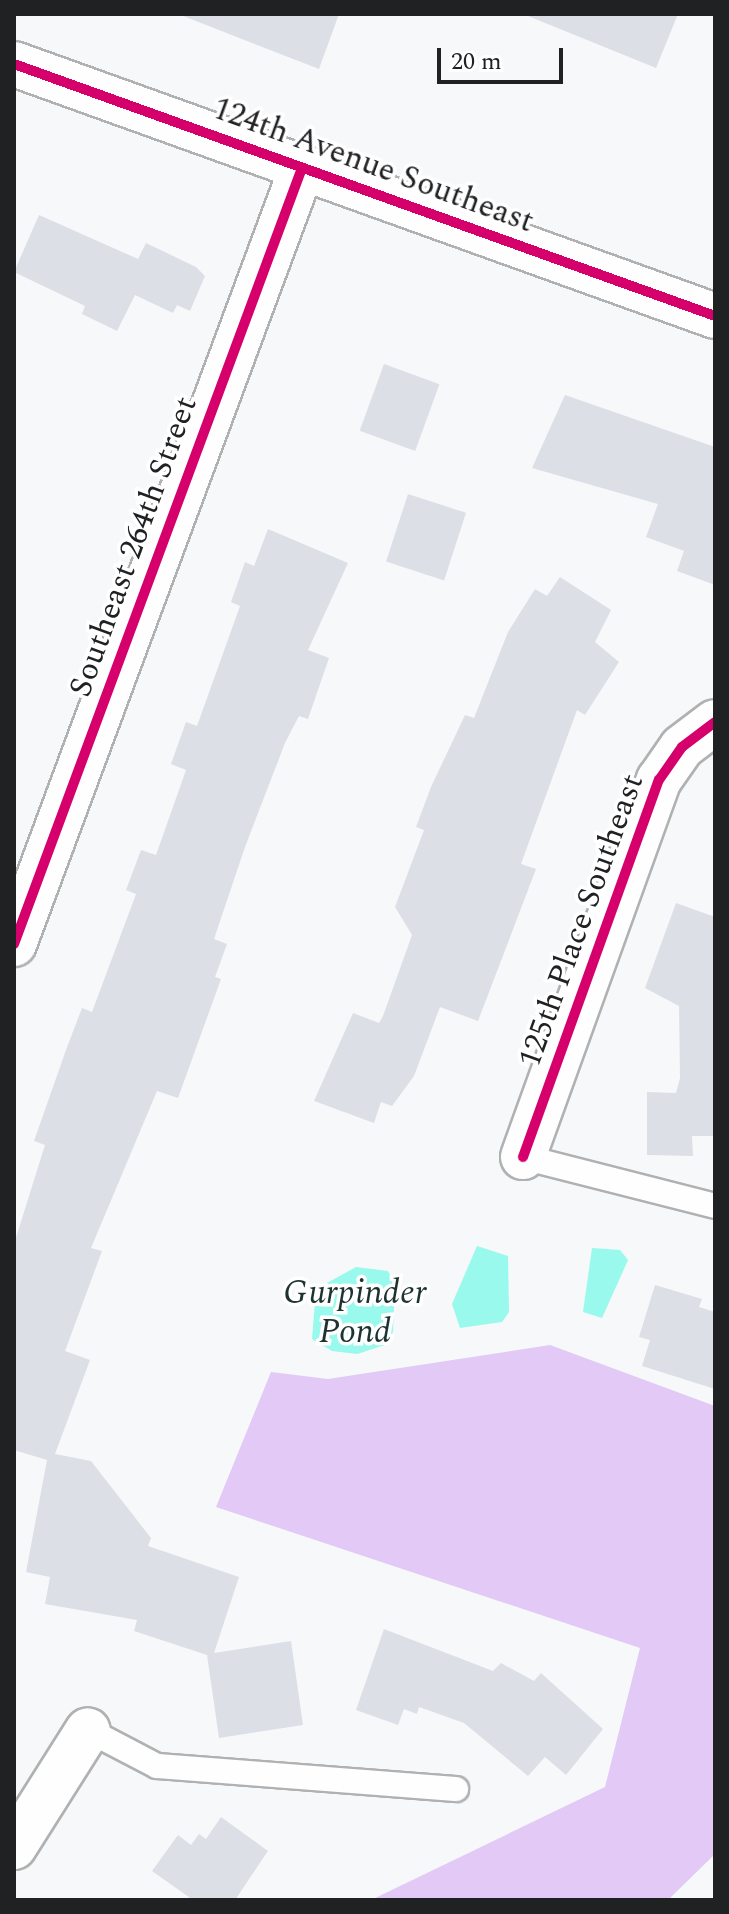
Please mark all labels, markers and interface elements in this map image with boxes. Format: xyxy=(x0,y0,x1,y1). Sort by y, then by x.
scale bar xyxy=(441,32,567,82)
text: 20 m xyxy=(451,44,502,80)
street label: 124th Avenue Southeast xyxy=(207,90,539,242)
street label: Southeast 264th Street xyxy=(62,392,206,702)
street label: 125th Place Southeast xyxy=(511,769,653,1073)
water label: Gurpinder Pond xyxy=(283,1273,427,1352)

